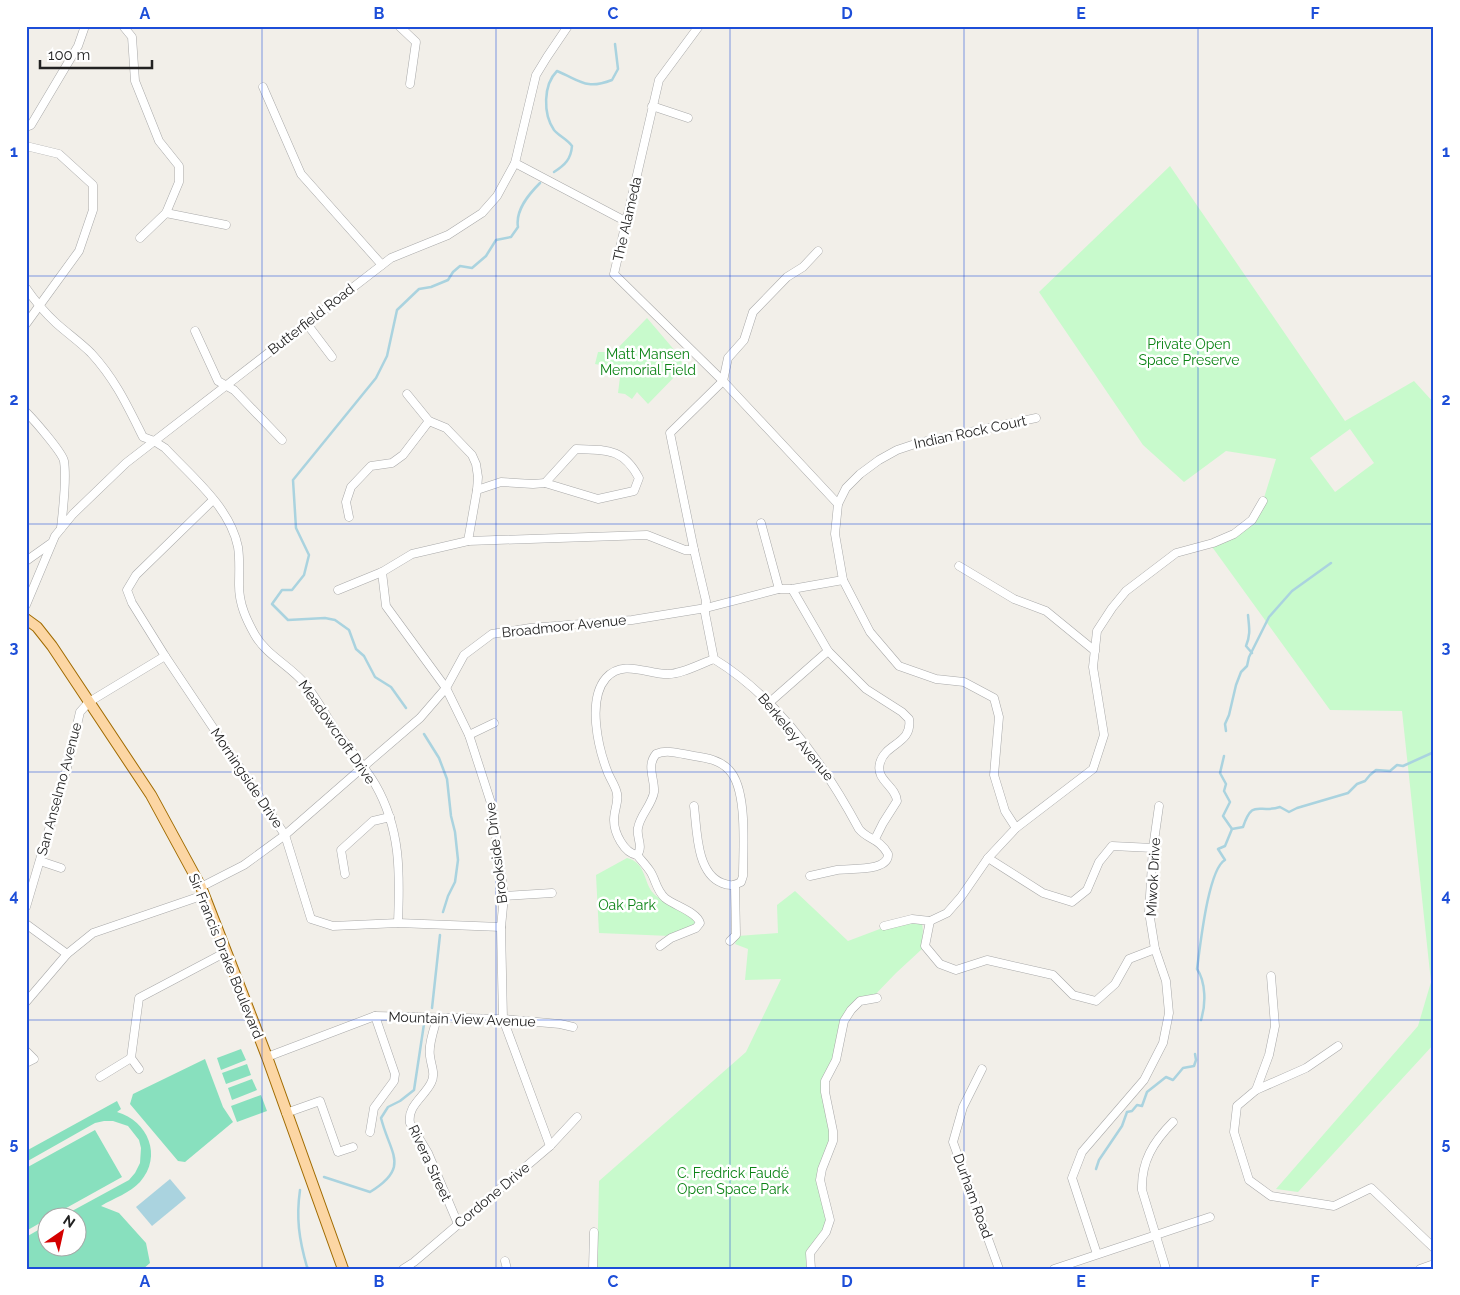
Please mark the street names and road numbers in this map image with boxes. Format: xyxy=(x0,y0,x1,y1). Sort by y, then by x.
street label: The Alameda xyxy=(609,175,645,263)
street label: Butterfield Road xyxy=(265,280,357,358)
street label: Indian Rock Court xyxy=(912,412,1028,452)
street label: Broadmoor Avenue xyxy=(501,612,627,640)
street label: Meadowcroft Drive xyxy=(295,677,379,787)
street label: Berkeley Avenue xyxy=(755,690,837,784)
street label: San Anselmo Avenue xyxy=(34,721,84,857)
street label: Morningside Drive xyxy=(208,725,286,831)
street label: Brookside Drive xyxy=(482,801,510,905)
street label: Miwok Drive xyxy=(1143,837,1163,917)
street label: Sir Francis Drake Boulevard xyxy=(185,871,267,1041)
street label: Mountain View Avenue xyxy=(388,1008,536,1030)
street label: Rivera Street xyxy=(405,1122,455,1204)
street label: Durham Road xyxy=(950,1151,996,1241)
street label: Cordone Drive xyxy=(451,1159,533,1231)

